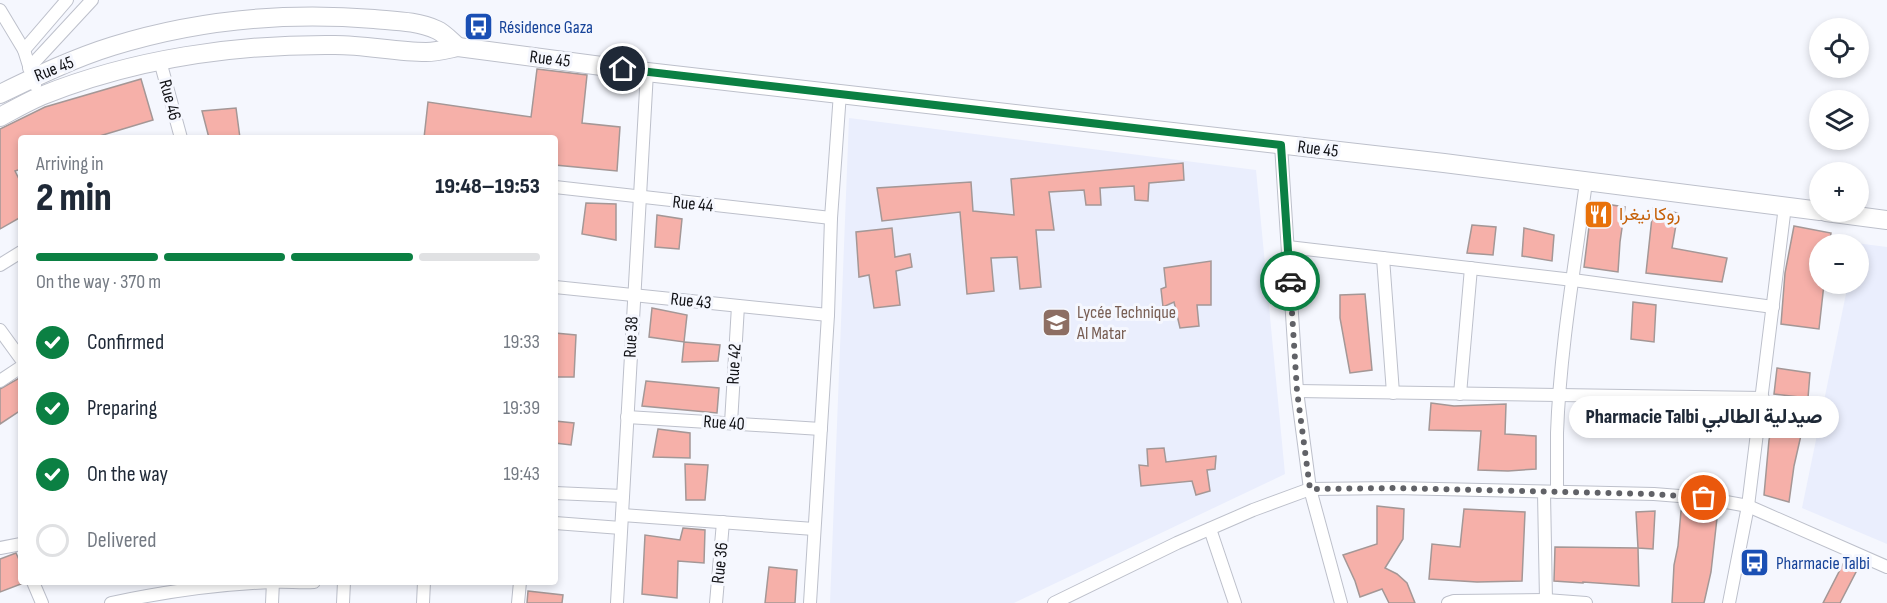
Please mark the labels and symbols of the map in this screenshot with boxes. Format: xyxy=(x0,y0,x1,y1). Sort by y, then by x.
bus stop icon: Résidence Gaza xyxy=(462,11,494,43)
place label: Résidence Gaza xyxy=(499,17,593,38)
pin xyxy=(597,43,648,94)
street label: Rue 45 xyxy=(529,46,571,72)
street label: Rue 45 xyxy=(31,52,77,86)
street label: Rue 46 xyxy=(155,77,186,123)
street label: Rue 45 xyxy=(1297,136,1339,162)
street label: Rue 44 xyxy=(671,191,715,217)
restaurant icon: روكا نيغرا xyxy=(1582,198,1614,230)
place label: روكا نيغرا xyxy=(1619,204,1680,225)
courier xyxy=(1260,251,1320,311)
street label: Rue 43 xyxy=(669,288,713,314)
place label: Lycée Technique Al Matar xyxy=(1076,302,1176,344)
school or university icon: Lycée Technique Al Matar xyxy=(1040,306,1072,338)
street label: Rue 38 xyxy=(619,316,643,358)
street label: Rue 42 xyxy=(722,343,746,385)
callout: Pharmacie Talbi صيدلية الطالبي xyxy=(1569,396,1839,438)
street label: Rue 40 xyxy=(703,411,745,435)
pin xyxy=(1678,472,1729,523)
street label: Rue 36 xyxy=(707,541,733,585)
bus stop icon: Pharmacie Talbi xyxy=(1739,547,1771,579)
place label: Pharmacie Talbi xyxy=(1776,553,1870,574)

